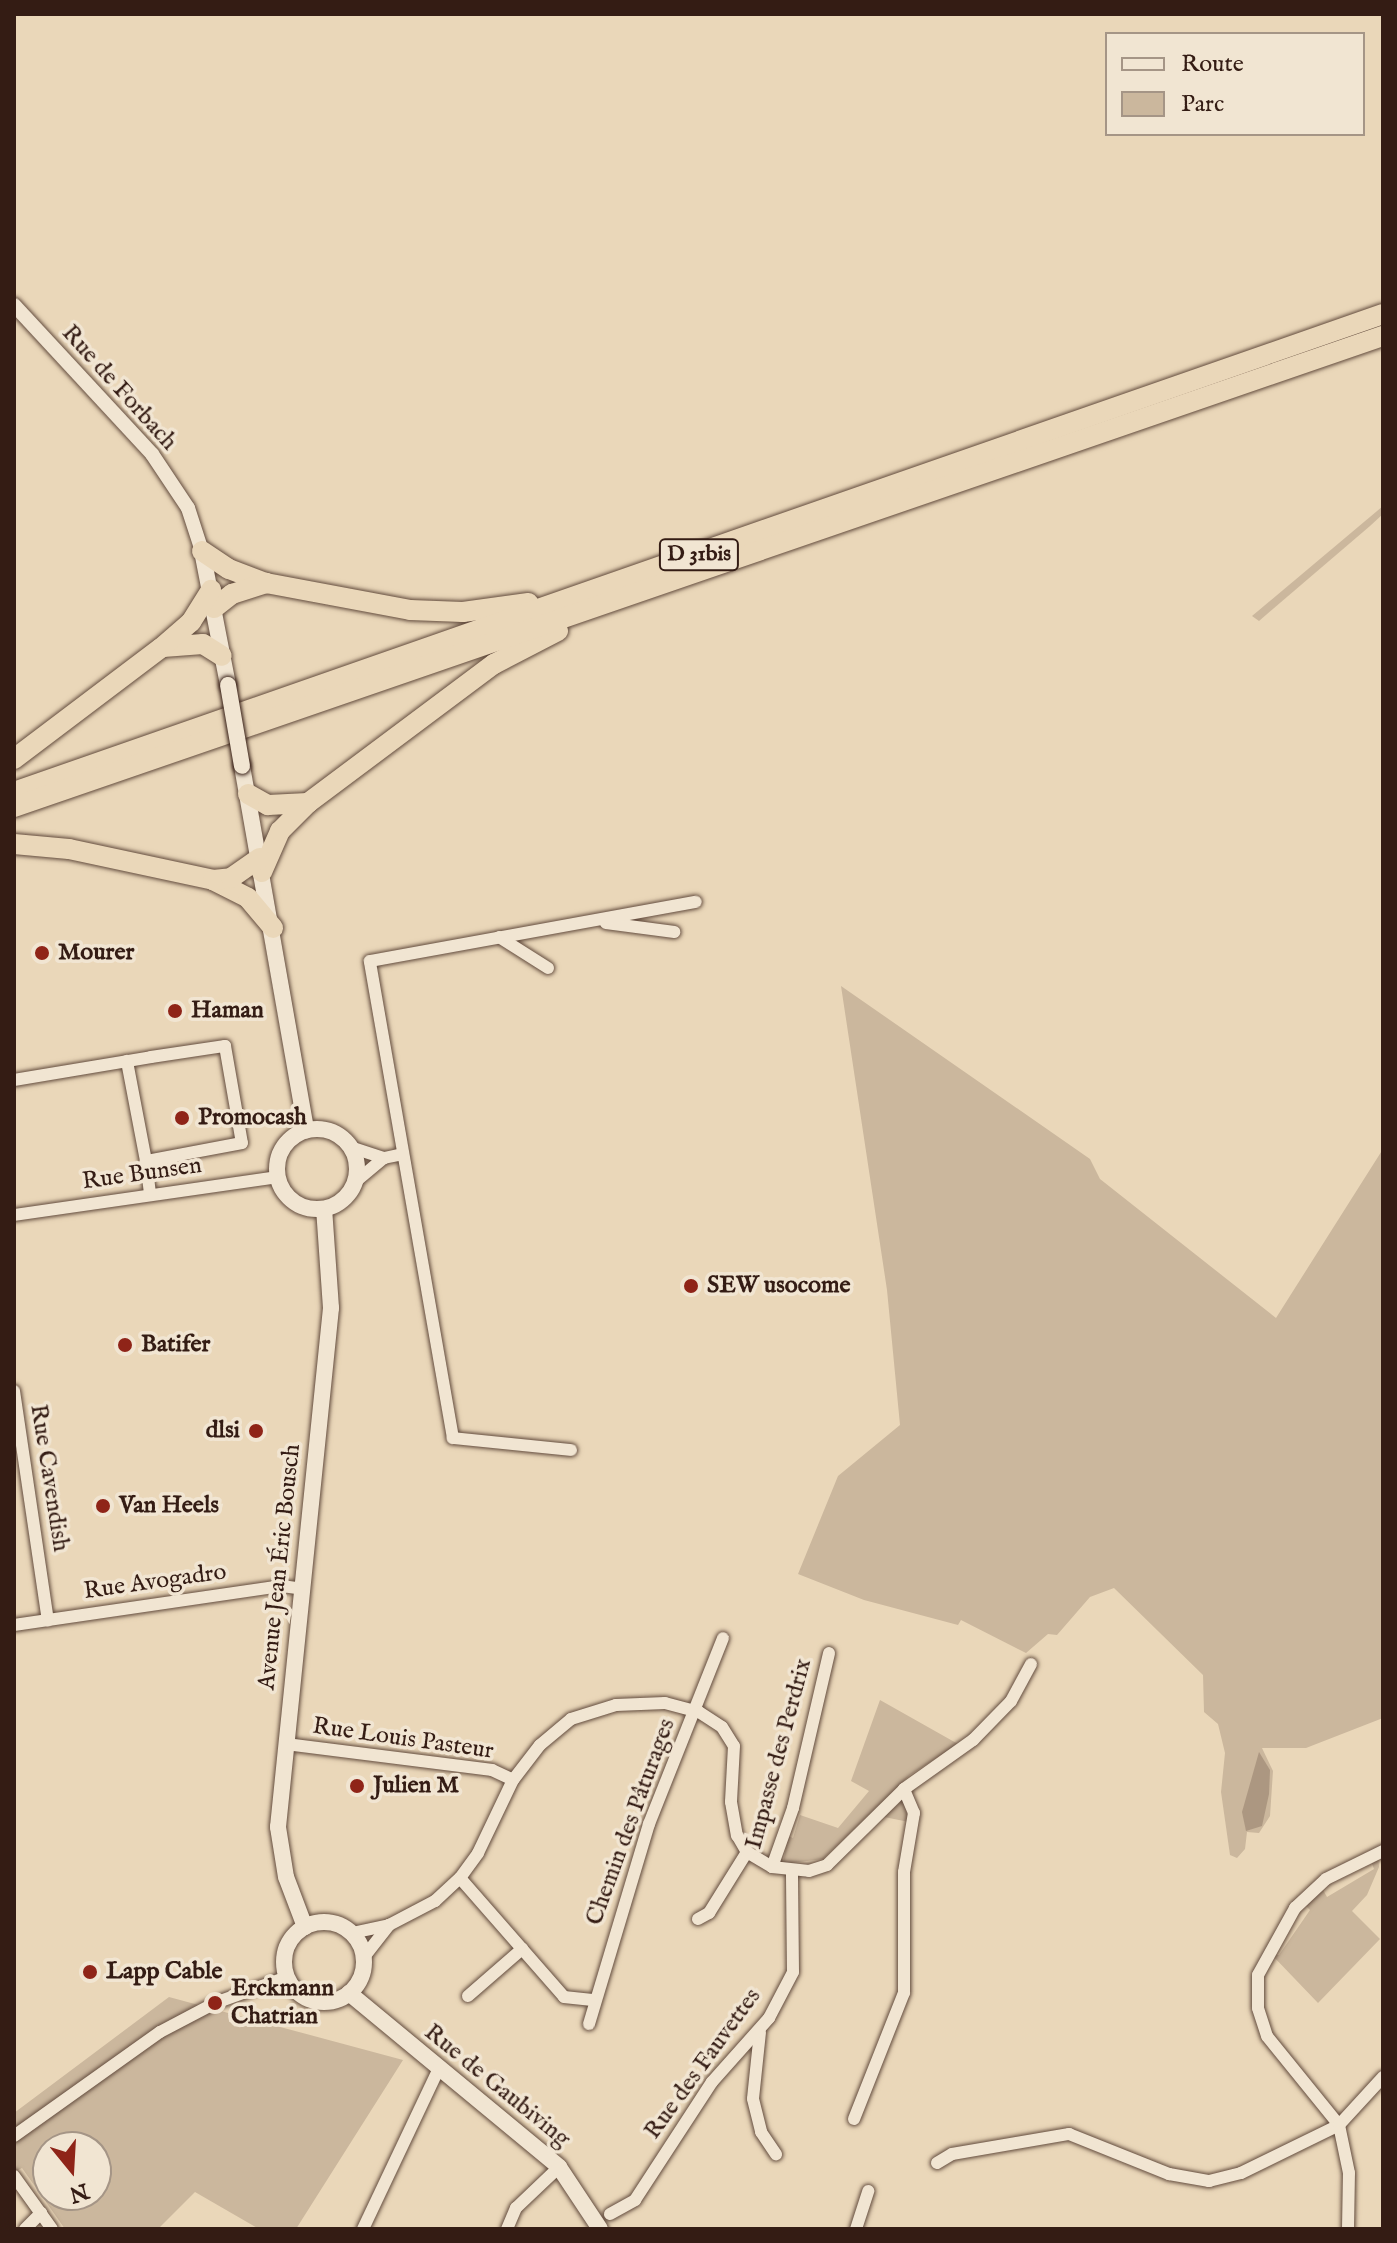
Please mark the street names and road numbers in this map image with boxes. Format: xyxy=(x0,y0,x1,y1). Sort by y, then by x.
street label: Rue de Forbach xyxy=(55,319,183,457)
road number: D 31bis xyxy=(657,537,741,573)
street label: Rue Bunsen xyxy=(80,1151,204,1197)
street label: Rue Cavendish xyxy=(23,1402,75,1554)
street label: Avenue Jean Éric Bousch xyxy=(253,1443,307,1691)
street label: Rue Avogadro xyxy=(82,1558,228,1606)
street label: Impasse des Perdrix xyxy=(740,1656,818,1852)
street label: Rue Louis Pasteur xyxy=(311,1712,495,1766)
street label: Chemin des Pâturages xyxy=(580,1715,682,1929)
street label: Rue des Fauvettes xyxy=(639,1983,767,2145)
street label: Rue de Gaubiving xyxy=(418,2018,576,2154)

